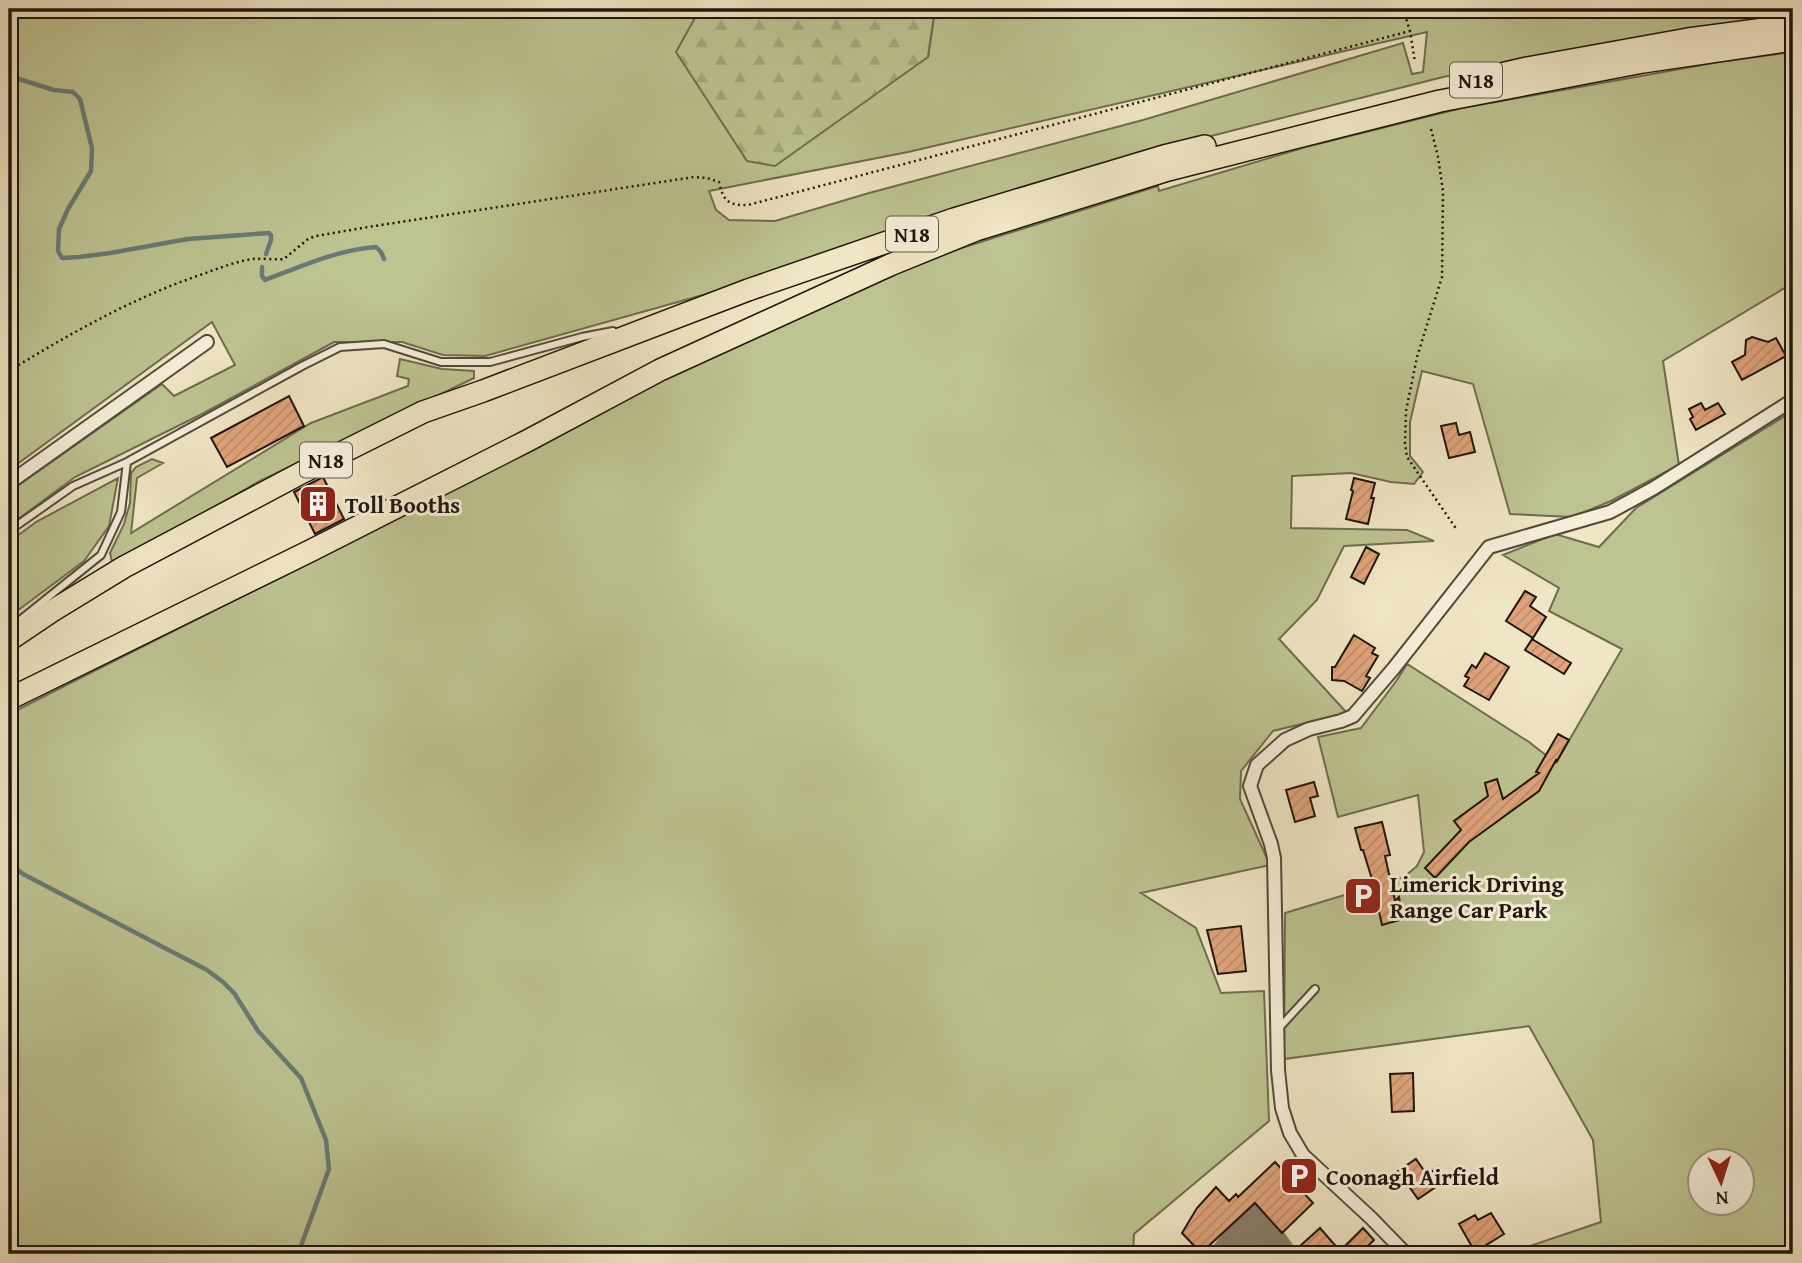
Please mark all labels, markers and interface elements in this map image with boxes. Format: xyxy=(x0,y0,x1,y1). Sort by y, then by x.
road number: N18 xyxy=(1450,62,1502,98)
road number: N18 xyxy=(886,216,938,252)
road number: N18 xyxy=(300,442,352,477)
building icon: Toll Booths xyxy=(297,483,339,525)
place label: Toll Booths xyxy=(345,488,460,521)
place label: Limerick Driving Range Car Park xyxy=(1390,867,1564,926)
parking icon: Limerick Driving Range Car Park xyxy=(1342,875,1384,917)
north arrow xyxy=(1686,1148,1756,1218)
parking icon: Coonagh Airfield xyxy=(1278,1155,1320,1197)
place label: Coonagh Airfield xyxy=(1326,1160,1500,1193)
text: N xyxy=(1715,1185,1729,1213)

